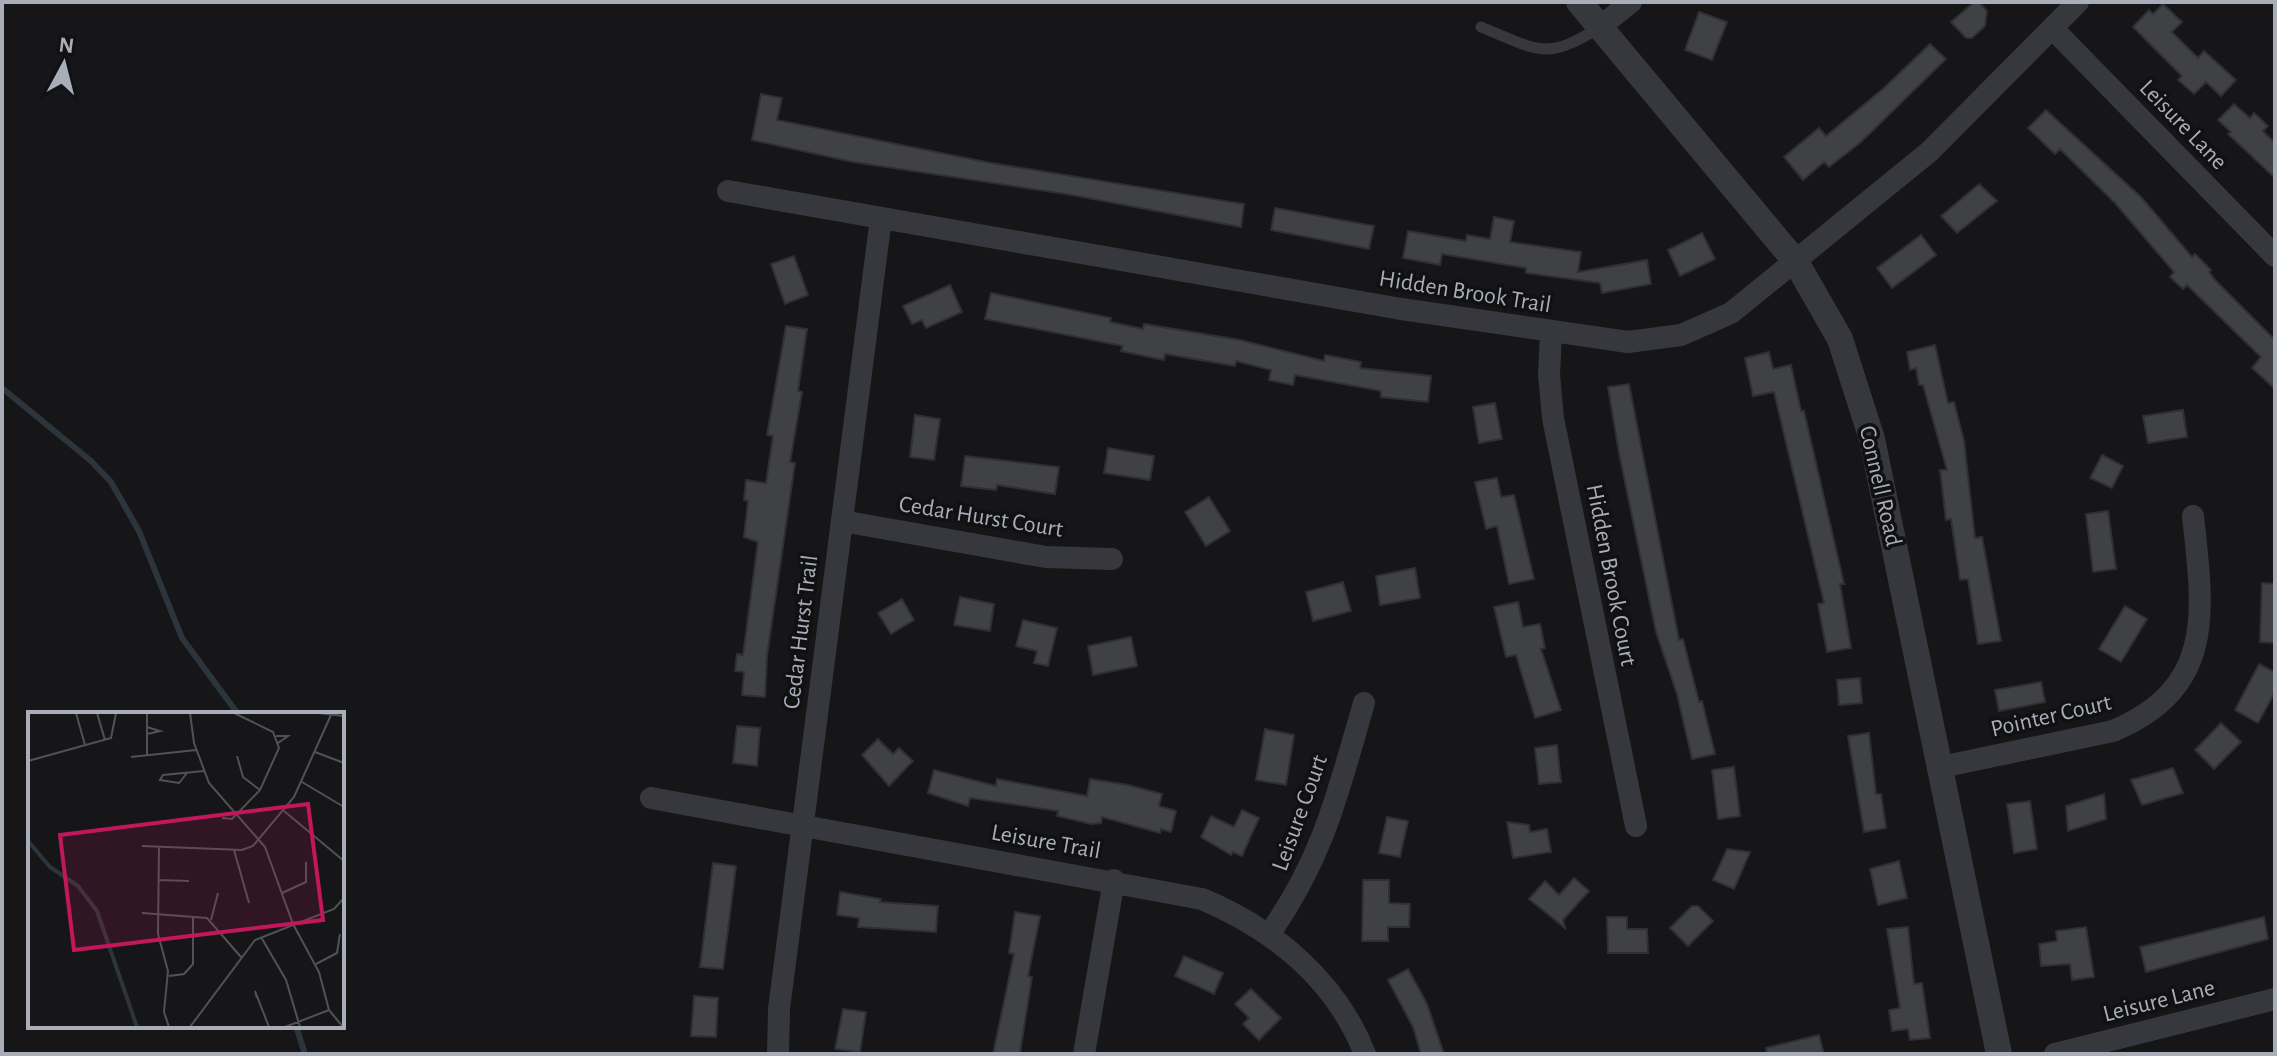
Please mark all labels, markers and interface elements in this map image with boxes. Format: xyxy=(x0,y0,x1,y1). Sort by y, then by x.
north arrow xyxy=(24,24,104,104)
text: N xyxy=(57,33,75,57)
street label: Leisure Lane xyxy=(2135,76,2231,174)
street label: Hidden Brook Trail xyxy=(1377,267,1553,317)
street label: Connell Road xyxy=(1855,424,1905,548)
street label: Hidden Brook Court xyxy=(1582,482,1640,668)
street label: Cedar Hurst Court xyxy=(897,492,1065,542)
street label: Cedar Hurst Trail xyxy=(780,554,822,710)
street label: Pointer Court xyxy=(1988,690,2114,741)
inset map xyxy=(28,712,344,1028)
street label: Leisure Court xyxy=(1268,752,1332,874)
street label: Leisure Trail xyxy=(989,821,1103,863)
street label: Leisure Lane xyxy=(2101,976,2217,1026)

